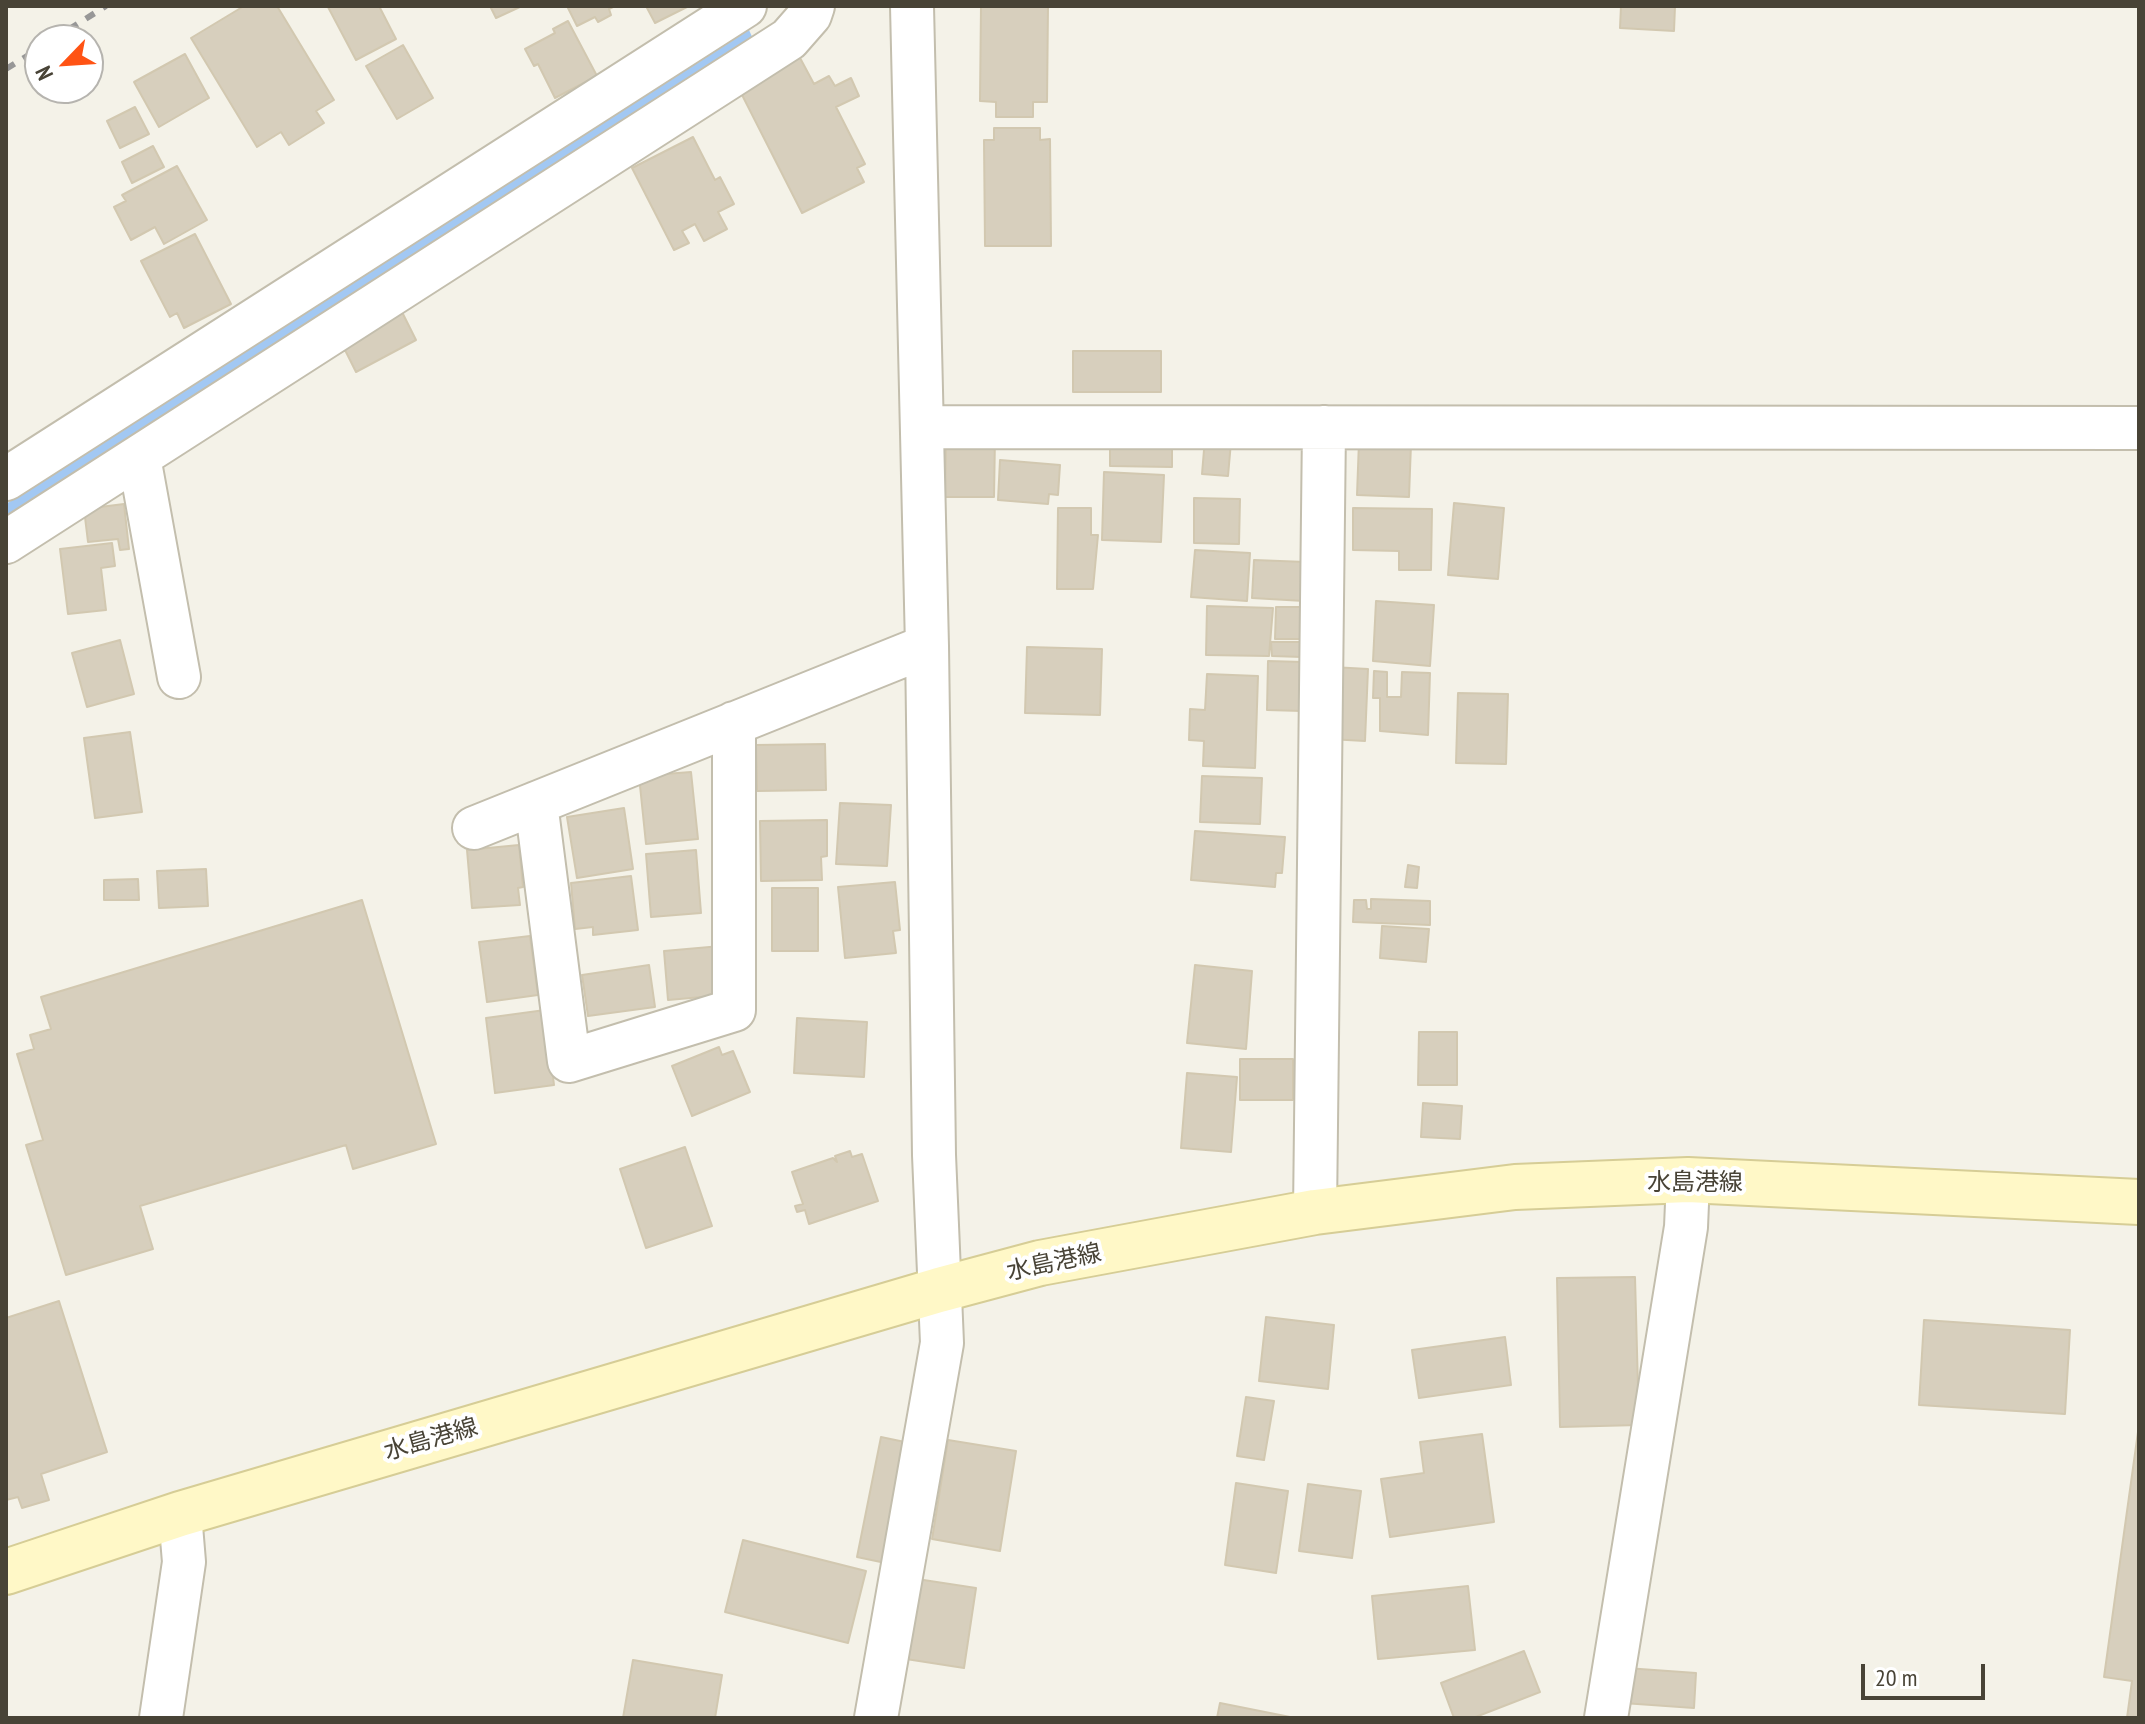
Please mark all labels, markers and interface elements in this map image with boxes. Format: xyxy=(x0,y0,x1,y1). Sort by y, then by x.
north arrow xyxy=(24,24,104,104)
text: N xyxy=(29,62,59,85)
street label: 水島港線 xyxy=(1647,1169,1743,1197)
street label: 水島港線 xyxy=(1004,1239,1104,1287)
street label: 水島港線 xyxy=(381,1413,481,1467)
scale bar xyxy=(1865,1648,1989,1698)
text: 20 m xyxy=(1875,1662,1917,1693)

